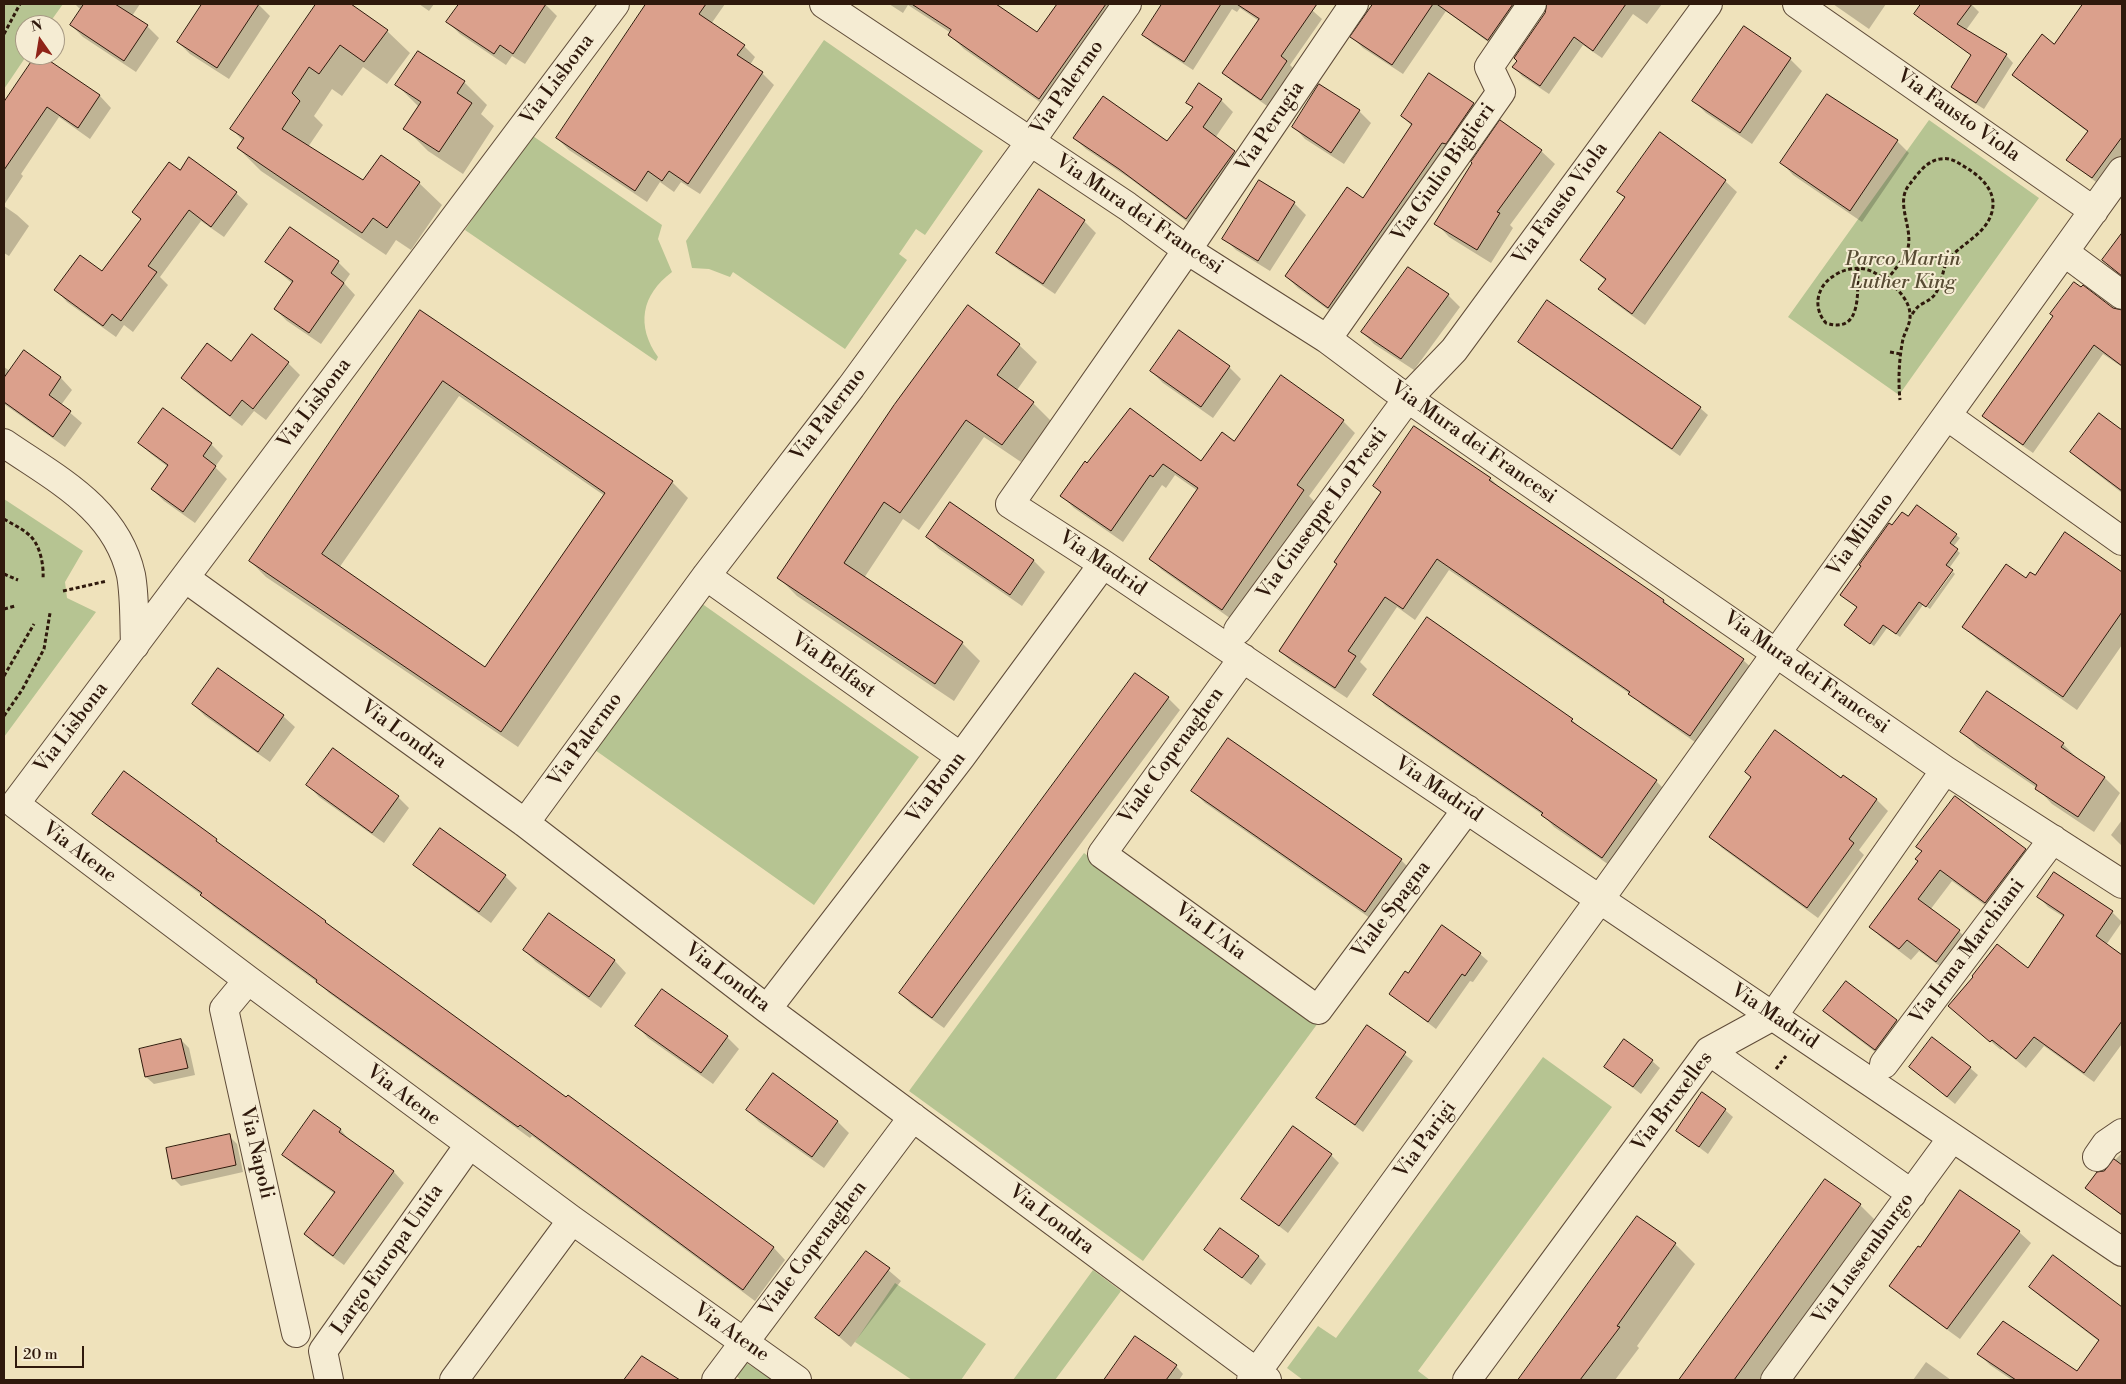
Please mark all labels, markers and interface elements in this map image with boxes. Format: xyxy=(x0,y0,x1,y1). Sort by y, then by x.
north arrow xyxy=(15,15,65,65)
text: N xyxy=(29,16,44,36)
street label: Via Lisbona xyxy=(516,30,600,130)
street label: Via Palermo xyxy=(1026,36,1110,140)
street label: Via Fausto Viola xyxy=(1891,64,2025,168)
street label: Via Perugia xyxy=(1232,77,1310,177)
street label: Via Giulio Biglieri xyxy=(1387,99,1501,247)
street label: Via Fausto Viola xyxy=(1509,138,1613,270)
street label: Via Mura dei Francesi xyxy=(1051,150,1227,280)
park label: Parco Martin Luther King xyxy=(1845,248,1961,295)
street label: Via Lisbona xyxy=(273,354,357,454)
street label: Via Palermo xyxy=(786,364,872,466)
street label: Via Mura dei Francesi xyxy=(1385,377,1561,509)
street label: Via Giuseppe Lo Presti xyxy=(1253,423,1393,605)
street label: Via Milano xyxy=(1823,489,1899,581)
street label: Via Madrid xyxy=(1054,526,1150,602)
street label: Via Mura dei Francesi xyxy=(1718,607,1894,739)
street label: Via Belfast xyxy=(786,628,880,704)
street label: Via Lisbona xyxy=(30,678,114,778)
street label: Viale Copenaghen xyxy=(1114,683,1230,829)
street label: Via Palermo xyxy=(544,688,628,792)
street label: Via Londra xyxy=(355,696,451,774)
street label: Via Bonn xyxy=(902,748,972,828)
street label: Via Madrid xyxy=(1390,752,1486,828)
street label: Via Atene xyxy=(37,817,121,889)
street label: Viale Spagna xyxy=(1348,857,1436,963)
street label: Via Irma Marchiani xyxy=(1906,875,2030,1029)
street label: Via L'Aia xyxy=(1170,898,1250,966)
street label: Via Londra xyxy=(680,938,774,1018)
street label: Via Madrid xyxy=(1726,979,1822,1055)
street label: Via Bruxelles xyxy=(1628,1047,1718,1157)
street label: Via Atene xyxy=(361,1060,445,1132)
street label: Via Parigi xyxy=(1390,1097,1462,1183)
street label: Via Napoli xyxy=(234,1105,278,1201)
street label: Viale Copenaghen xyxy=(755,1177,873,1321)
street label: Largo Europa Unita xyxy=(327,1180,449,1340)
street label: Via Londra xyxy=(1004,1180,1098,1260)
street label: Via Lussemburgo xyxy=(1808,1189,1920,1329)
street label: Via Atene xyxy=(689,1298,773,1368)
scale bar xyxy=(18,1336,86,1368)
text: 20 m xyxy=(23,1345,58,1364)

